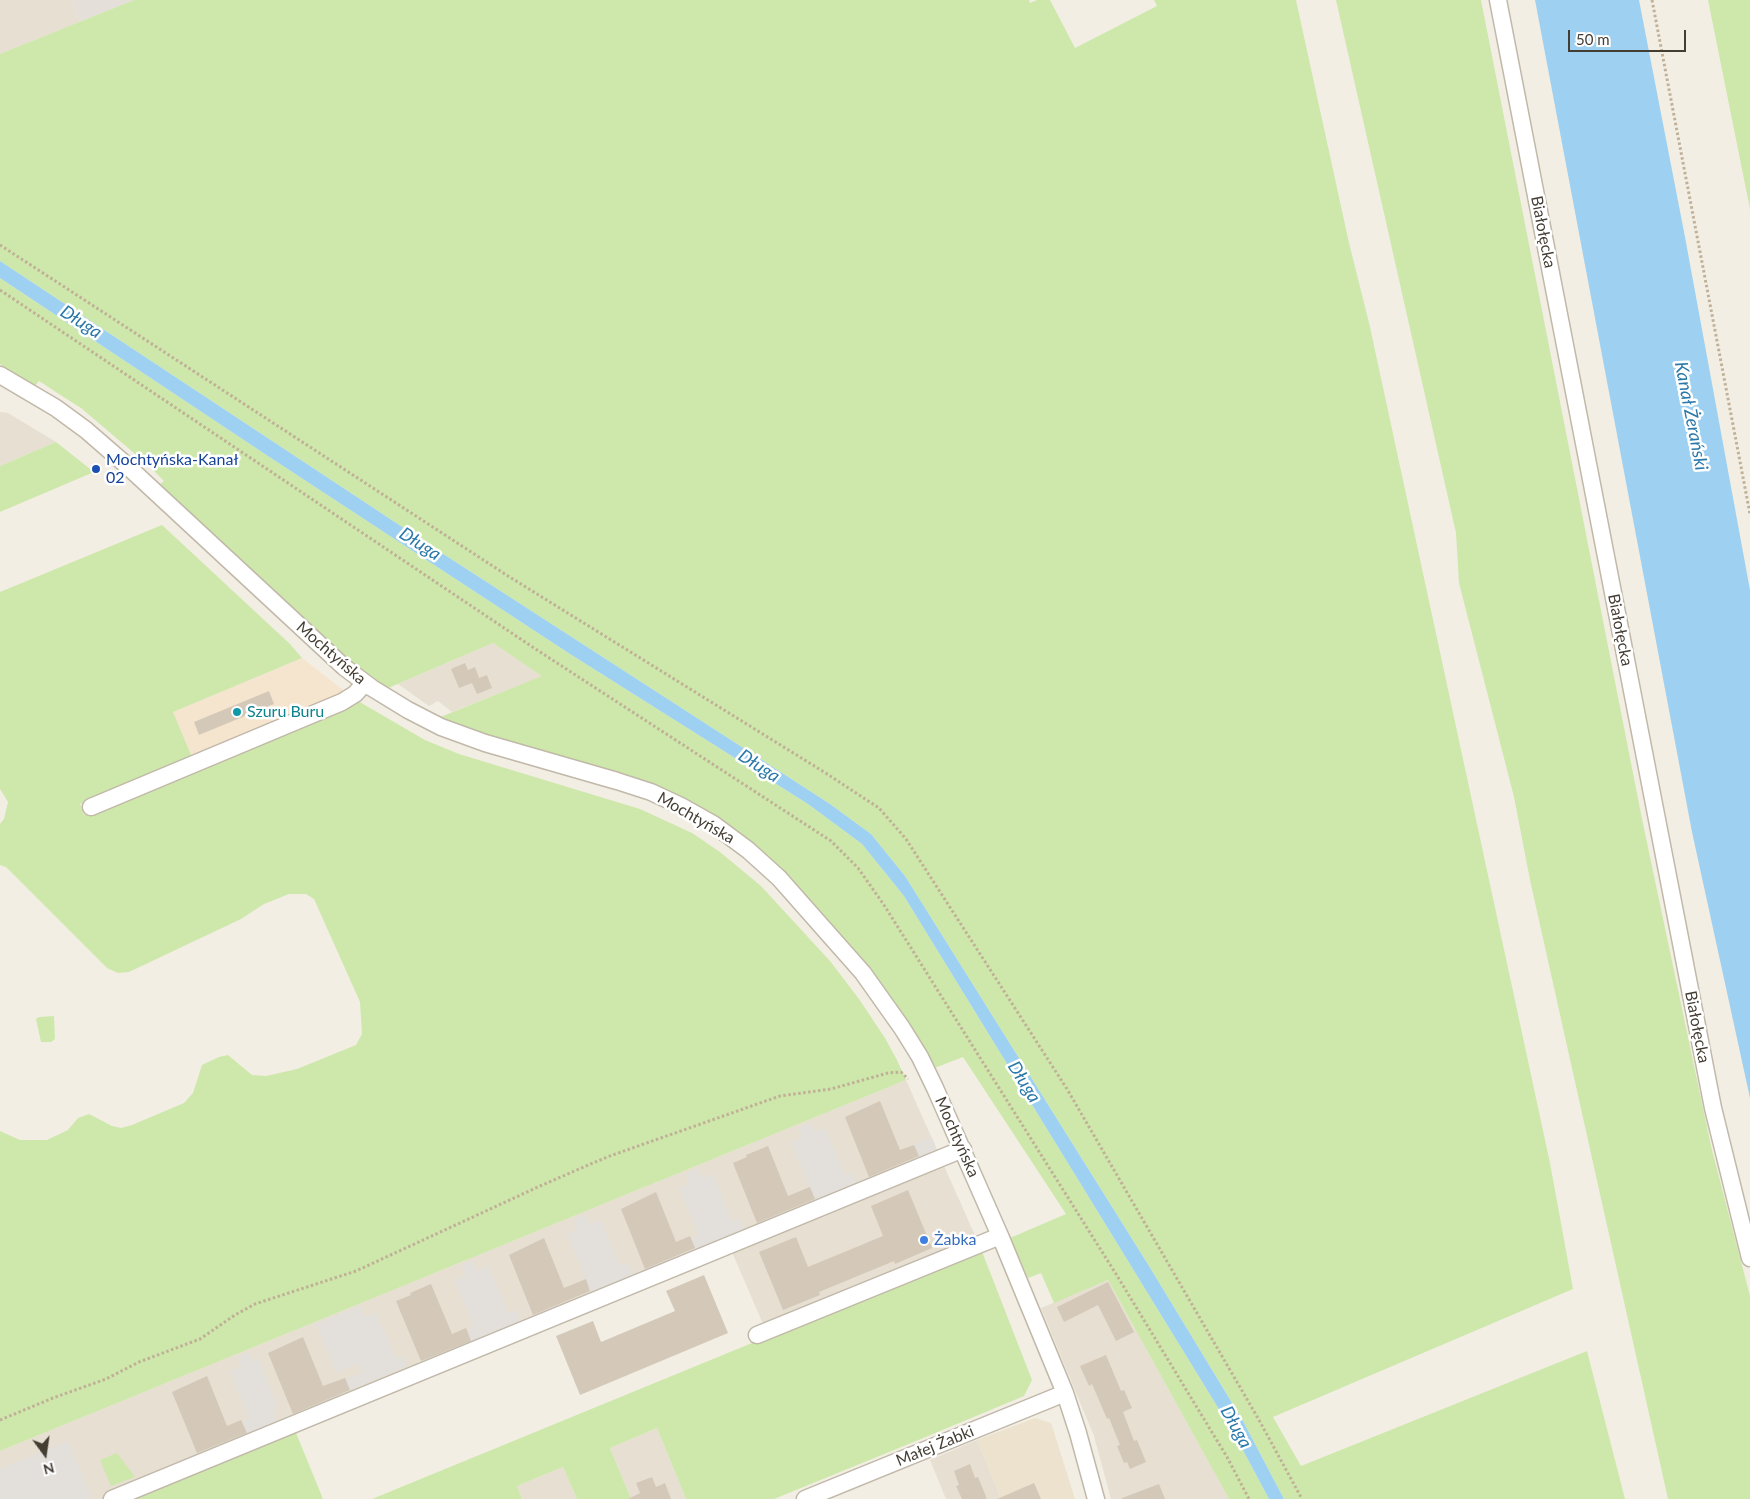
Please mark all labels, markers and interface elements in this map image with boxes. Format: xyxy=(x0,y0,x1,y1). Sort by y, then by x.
scale bar xyxy=(1570,20,1688,52)
text: 50 m xyxy=(1576,30,1610,48)
street label: Białołęcka xyxy=(1527,194,1559,270)
water label: Długa xyxy=(56,301,106,343)
water label: Kanał Żerański xyxy=(1670,360,1712,472)
place label: Mochtyńska-Kanał 02 xyxy=(106,450,238,488)
marker: Mochtyńska-Kanał 02 xyxy=(90,463,102,475)
water label: Długa xyxy=(395,523,445,565)
street label: Białołęcka xyxy=(1604,592,1636,668)
street label: Mochtyńska xyxy=(292,618,370,688)
place label: Szuru Buru xyxy=(247,702,324,722)
marker: Szuru Buru xyxy=(231,706,243,718)
water label: Długa xyxy=(734,745,784,787)
street label: Mochtyńska xyxy=(654,788,738,848)
street label: Białołęcka xyxy=(1681,989,1713,1065)
water label: Długa xyxy=(1003,1057,1045,1107)
street label: Mochtyńska xyxy=(931,1094,983,1180)
place label: Żabka xyxy=(934,1230,977,1250)
marker: Żabka xyxy=(918,1234,930,1246)
water label: Długa xyxy=(1216,1402,1256,1452)
street label: Małej Żabki xyxy=(893,1422,977,1470)
north arrow xyxy=(20,1429,70,1479)
text: N xyxy=(41,1459,56,1479)

